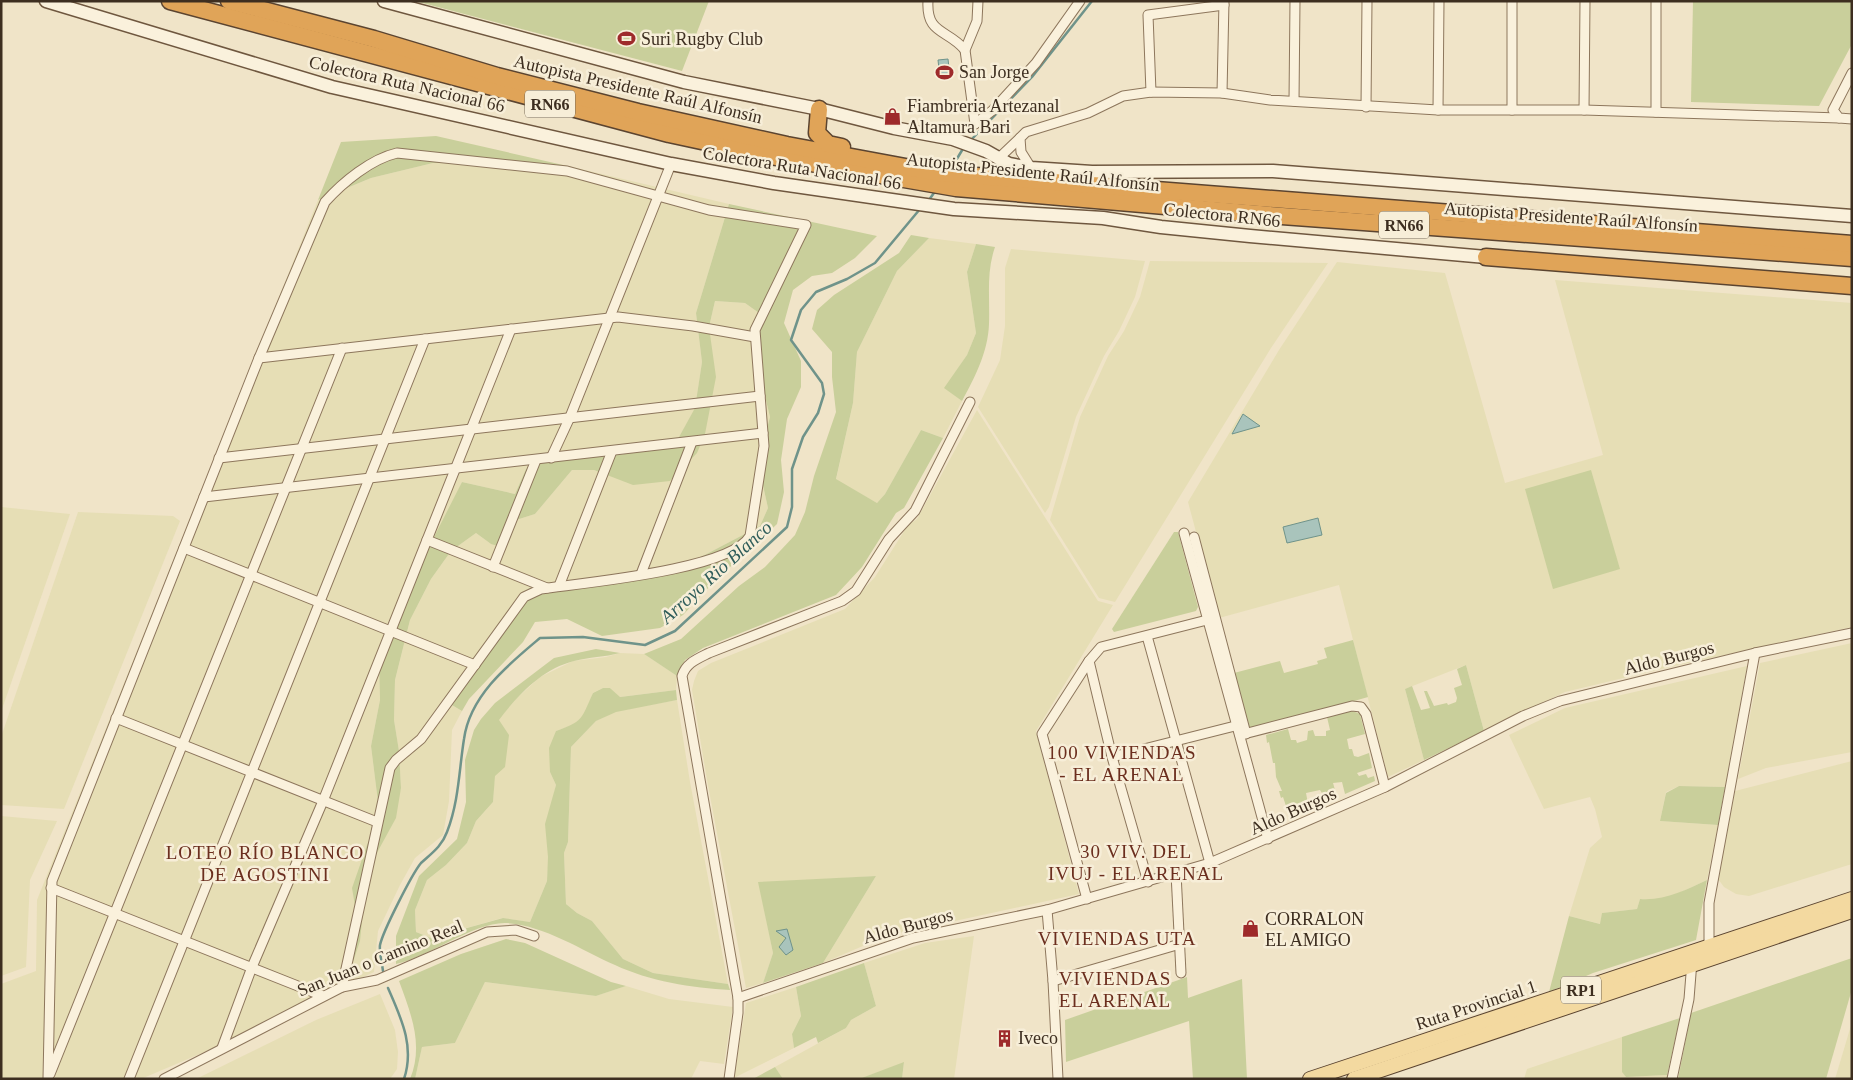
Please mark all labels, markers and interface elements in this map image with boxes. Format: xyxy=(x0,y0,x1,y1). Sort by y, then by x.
sports icon: Suri Rugby Club xyxy=(617,29,637,49)
place label: Suri Rugby Club xyxy=(641,29,763,49)
street label: Autopista Presidente Raúl Alfonsín xyxy=(512,51,764,127)
street label: Colectora Ruta Nacional 66 xyxy=(307,52,507,116)
sports icon: San Jorge xyxy=(935,62,955,82)
place label: San Jorge xyxy=(959,62,1029,82)
road number: RN66 xyxy=(525,90,575,118)
place label: Fiambreria Artezanal Altamura Bari xyxy=(907,96,1059,137)
shop icon: Fiambreria Artezanal Altamura Bari xyxy=(883,106,903,126)
street label: Colectora Ruta Nacional 66 xyxy=(701,142,903,194)
street label: Autopista Presidente Raúl Alfonsín xyxy=(905,149,1161,195)
street label: Autopista Presidente Raúl Alfonsín xyxy=(1443,198,1699,236)
street label: Colectora RN66 xyxy=(1163,199,1281,231)
road number: RN66 xyxy=(1379,212,1429,238)
water label: Arroyo Rio Blanco xyxy=(654,516,776,629)
street label: Aldo Burgos xyxy=(1622,637,1716,679)
district label: 100 VIVIENDAS - EL ARENAL xyxy=(1047,742,1197,785)
street label: Aldo Burgos xyxy=(1247,783,1339,839)
district label: 30 VIV. DEL IVUJ - EL ARENAL xyxy=(1048,841,1224,884)
district label: LOTEO RÍO BLANCO DE AGOSTINI xyxy=(166,842,364,885)
street label: Aldo Burgos xyxy=(861,904,955,948)
place label: CORRALON EL AMIGO xyxy=(1265,909,1364,950)
street label: San Juan o Camino Real xyxy=(294,916,466,1000)
shop icon: CORRALON EL AMIGO xyxy=(1241,919,1261,939)
district label: VIVIENDAS UTA xyxy=(1038,928,1196,949)
district label: VIVIENDAS EL ARENAL xyxy=(1059,968,1171,1011)
street label: Ruta Provincial 1 xyxy=(1413,976,1539,1034)
road number: RP1 xyxy=(1561,976,1601,1004)
building icon: Iveco xyxy=(994,1028,1014,1048)
place label: Iveco xyxy=(1018,1028,1058,1048)

